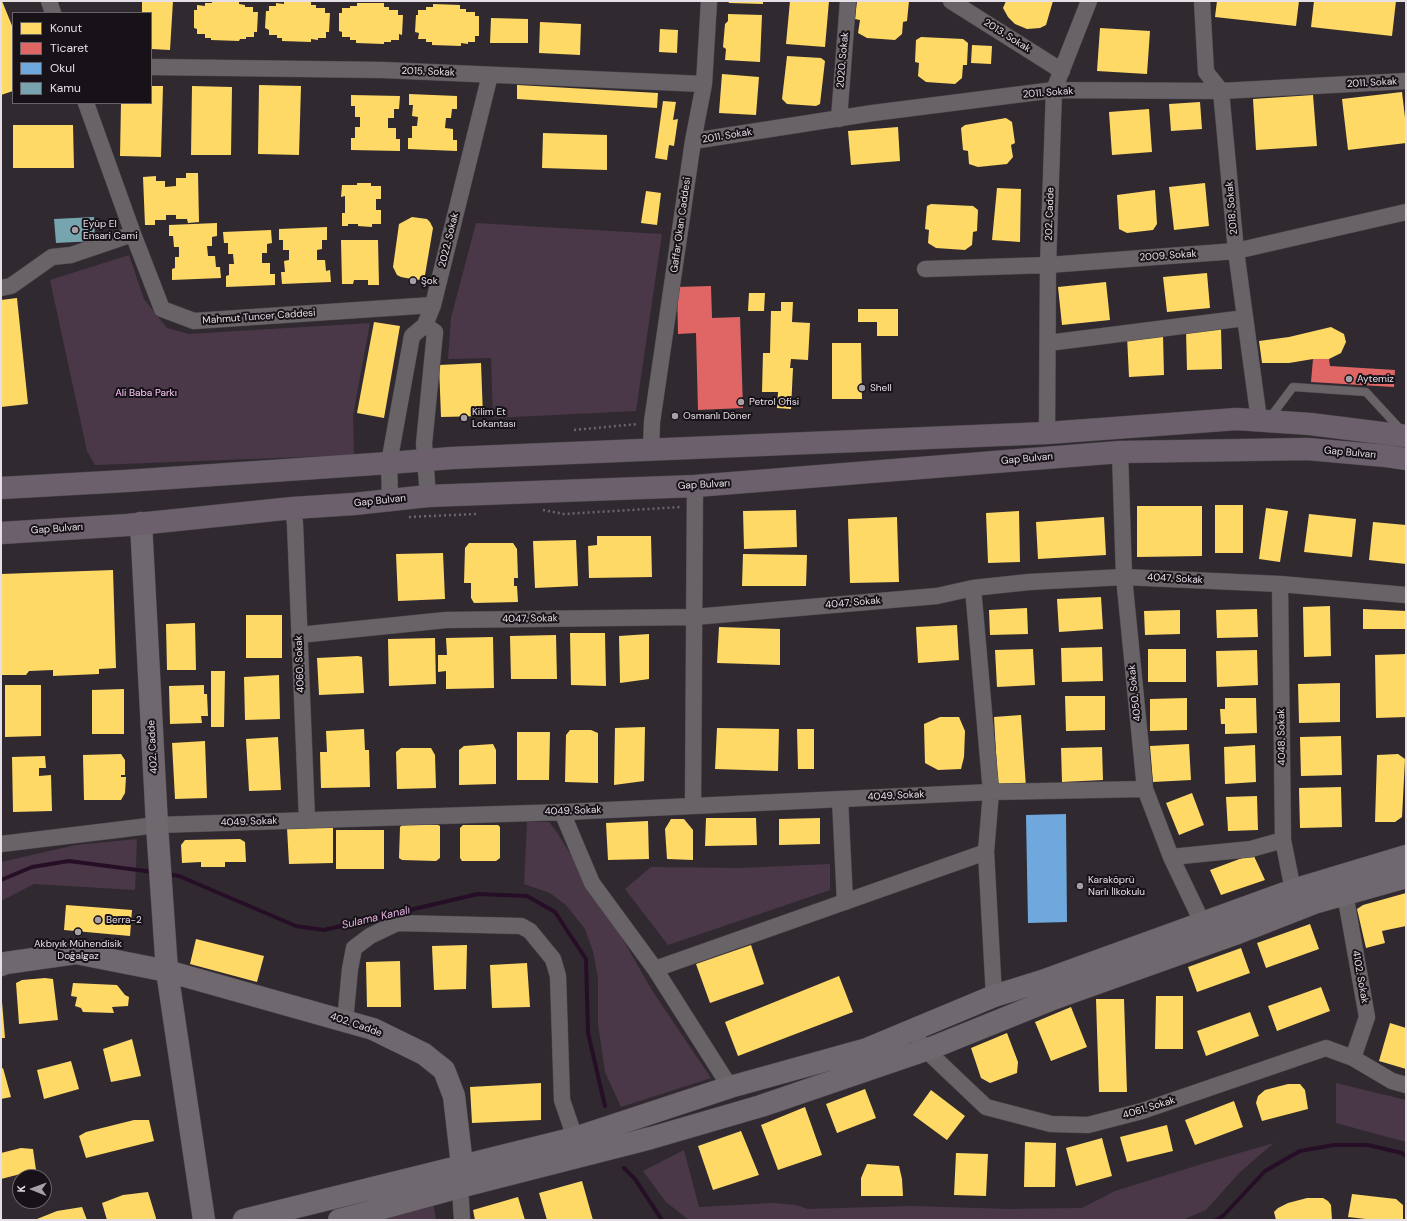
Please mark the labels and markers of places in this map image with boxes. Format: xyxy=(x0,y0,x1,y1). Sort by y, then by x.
place label: Eyüp El Ensari Cami xyxy=(83,218,138,242)
marker: Eyüp El Ensari Cami xyxy=(70,225,80,235)
place label: Şok xyxy=(421,275,438,287)
marker: Şok xyxy=(408,276,418,286)
place label: Aytemiz xyxy=(1357,373,1394,385)
marker: Aytemiz xyxy=(1344,374,1354,384)
place label: Shell xyxy=(870,382,892,394)
marker: Shell xyxy=(857,383,867,393)
place label: Petrol Ofisi xyxy=(749,396,799,408)
marker: Petrol Ofisi xyxy=(736,397,746,407)
place label: Kilim Et Lokantası xyxy=(472,406,516,430)
place label: Osmanlı Döner xyxy=(683,410,751,422)
marker: Osmanlı Döner xyxy=(670,411,680,421)
marker: Kilim Et Lokantası xyxy=(459,413,469,423)
place label: Karaköprü Narlı İlkokulu xyxy=(1088,874,1145,898)
marker: Karaköprü Narlı İlkokulu xyxy=(1075,881,1085,891)
place label: Berra-2 xyxy=(106,914,142,926)
marker: Berra-2 xyxy=(93,915,103,925)
marker: Akbıyık Mühendisik Doğalgaz xyxy=(73,927,83,937)
place label: Akbıyık Mühendisik Doğalgaz xyxy=(34,938,122,962)

